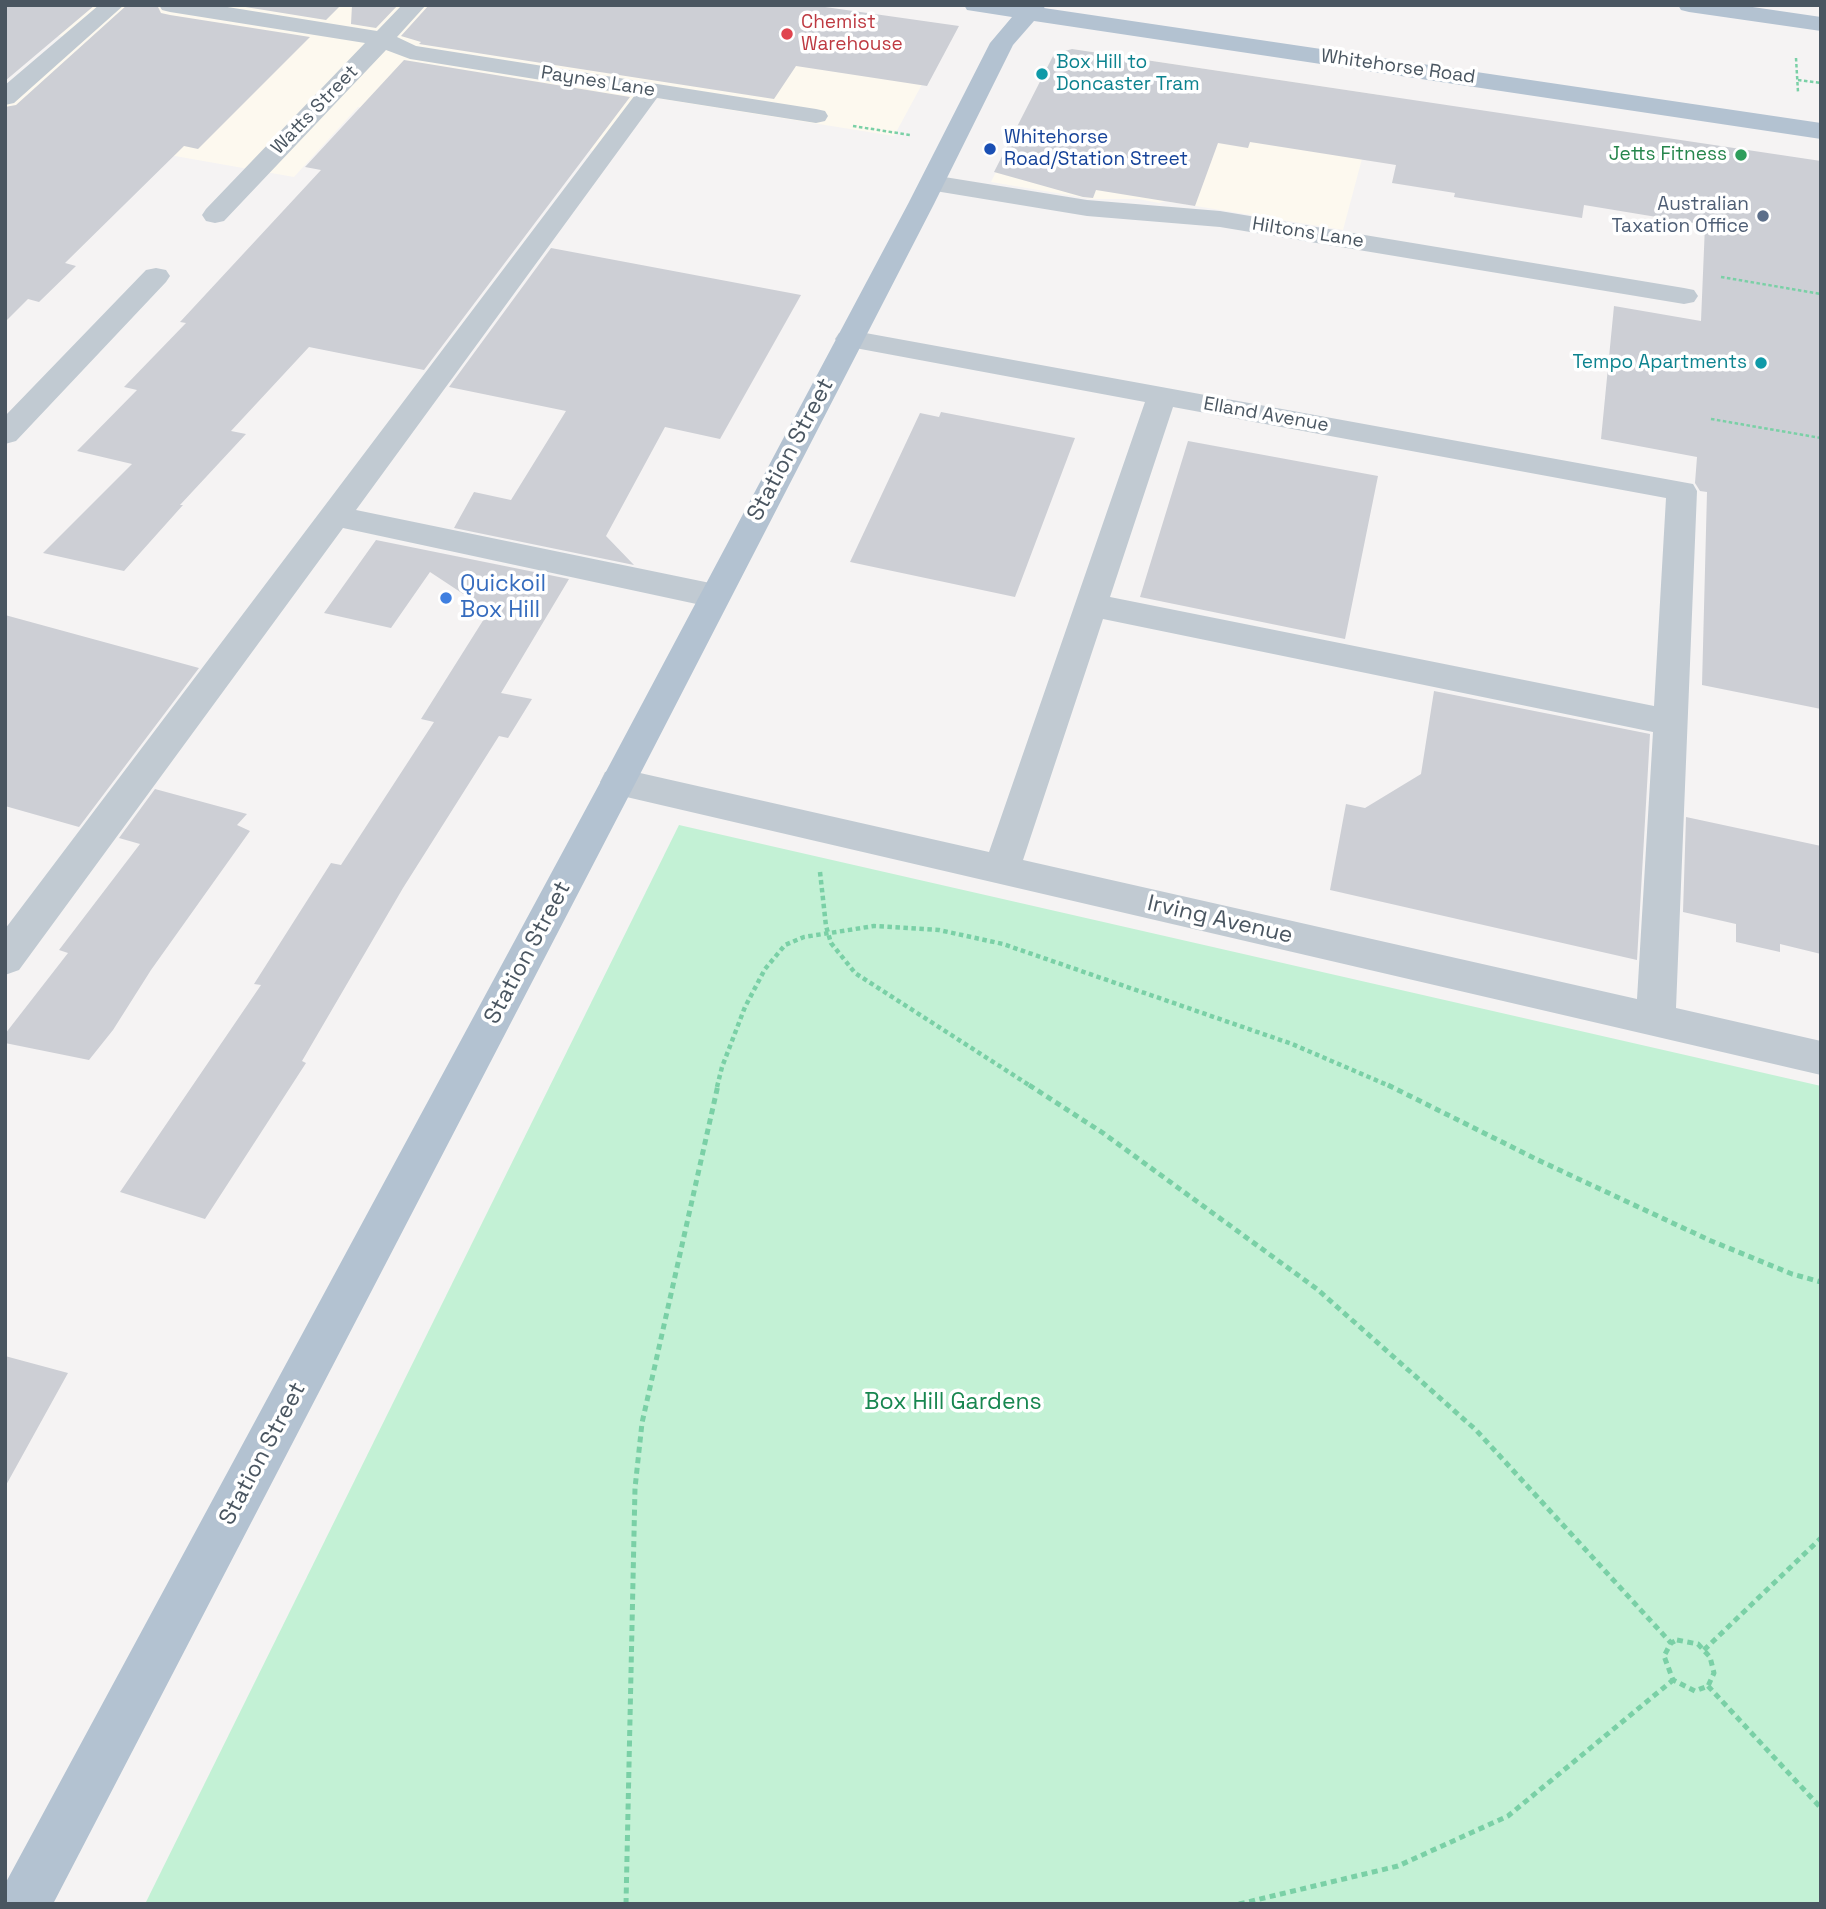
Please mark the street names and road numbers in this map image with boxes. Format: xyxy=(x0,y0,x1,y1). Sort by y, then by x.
street label: Whitehorse Road xyxy=(1319,45,1477,89)
street label: Watts Street xyxy=(267,61,363,159)
street label: Paynes Lane xyxy=(539,62,657,102)
street label: Hiltons Lane xyxy=(1251,213,1365,253)
street label: Station Street xyxy=(742,374,840,526)
street label: Elland Avenue xyxy=(1202,393,1330,437)
street label: Station Street xyxy=(479,877,577,1029)
street label: Irving Avenue xyxy=(1145,890,1295,950)
street label: Station Street xyxy=(214,1378,312,1530)

